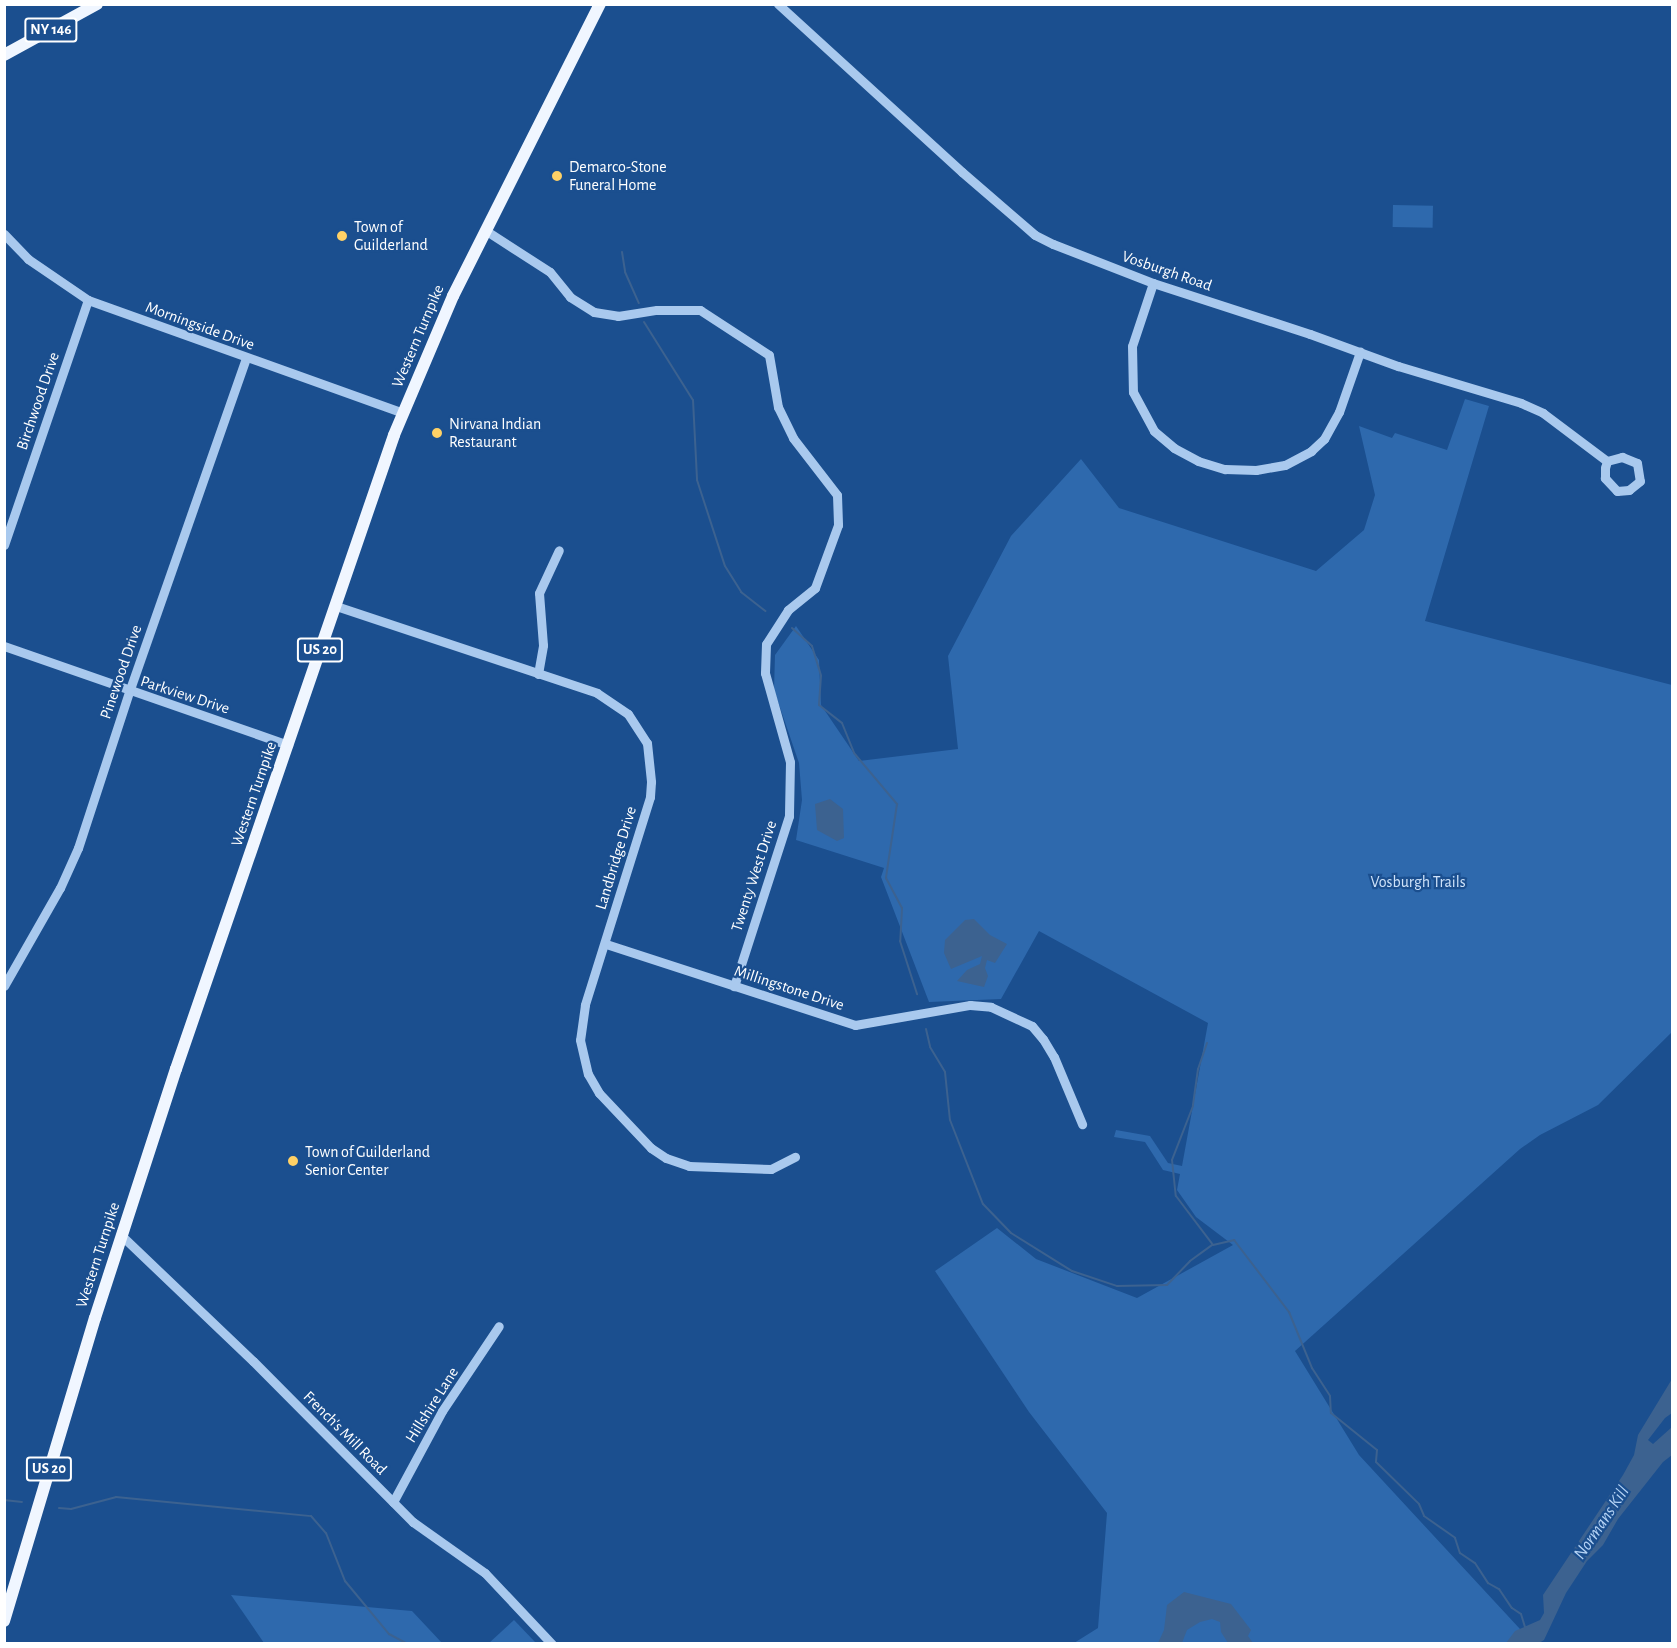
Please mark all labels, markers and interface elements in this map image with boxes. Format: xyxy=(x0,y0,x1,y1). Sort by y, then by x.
road number: NY 146 xyxy=(24,18,78,42)
place label: Demarco-Stone Funeral Home xyxy=(569,157,667,195)
marker: Demarco-Stone Funeral Home xyxy=(550,169,564,183)
place label: Town of Guilderland xyxy=(354,217,428,255)
marker: Town of Guilderland xyxy=(335,229,349,243)
street label: Vosburgh Road xyxy=(1119,247,1215,295)
street label: Western Turnpike xyxy=(388,282,448,390)
street label: Morningside Drive xyxy=(143,297,257,355)
street label: Birchwood Drive xyxy=(12,350,64,452)
place label: Nirvana Indian Restaurant xyxy=(449,414,541,452)
marker: Nirvana Indian Restaurant xyxy=(430,426,444,440)
street label: Pinewood Drive xyxy=(96,622,146,722)
road number: US 20 xyxy=(296,638,344,662)
street label: Parkview Drive xyxy=(138,672,232,718)
street label: Western Turnpike xyxy=(227,739,281,849)
street label: Landbridge Drive xyxy=(591,804,641,912)
street label: Twenty West Drive xyxy=(727,818,781,934)
park label: Vosburgh Trails xyxy=(1370,872,1466,892)
street label: Millingstone Drive xyxy=(732,961,846,1015)
place label: Town of Guilderland Senior Center xyxy=(305,1142,430,1180)
marker: Town of Guilderland Senior Center xyxy=(286,1154,300,1168)
street label: Western Turnpike xyxy=(72,1200,124,1310)
street label: Hillshire Lane xyxy=(401,1364,463,1446)
street label: French's Mill Road xyxy=(299,1387,391,1479)
road number: US 20 xyxy=(25,1457,73,1481)
water label: Normans Kill xyxy=(1569,1482,1635,1564)

